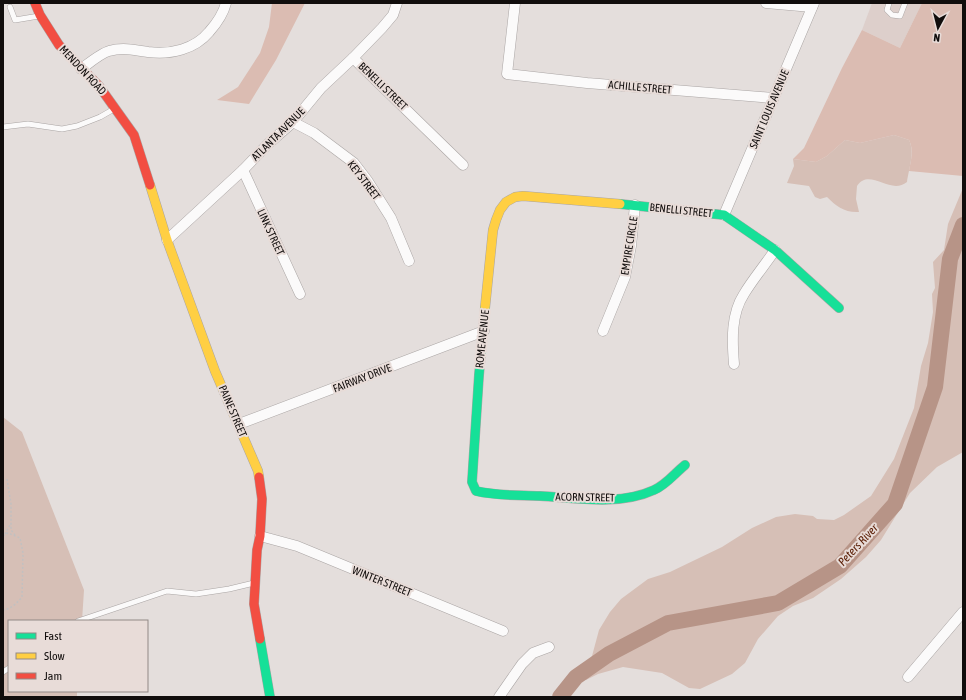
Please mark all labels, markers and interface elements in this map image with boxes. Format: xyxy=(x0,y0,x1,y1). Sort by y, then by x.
north arrow xyxy=(918,8,958,48)
text: N xyxy=(933,32,941,44)
street label: MENDON ROAD xyxy=(57,43,109,97)
street label: BENELLI STREET xyxy=(356,60,410,112)
street label: SAINT LOUIS AVENUE xyxy=(747,68,791,150)
street label: ACHILLE STREET xyxy=(608,78,672,96)
street label: ATLANTA AVENUE xyxy=(249,105,307,163)
street label: KEY STREET xyxy=(345,158,383,202)
street label: BENELLI STREET xyxy=(649,201,713,219)
street label: LINK STREET xyxy=(255,207,287,257)
street label: EMPIRE CIRCLE xyxy=(618,216,640,276)
street label: ROME AVENUE xyxy=(473,309,491,369)
street label: FAIRWAY DRIVE xyxy=(331,361,393,395)
street label: PAINE STREET xyxy=(217,383,249,439)
street label: ACORN STREET xyxy=(555,490,615,504)
water label: Peters River xyxy=(835,521,881,569)
street label: WINTER STREET xyxy=(351,564,414,598)
legend xyxy=(8,620,148,692)
text: Fast xyxy=(44,629,62,643)
text: Slow xyxy=(44,649,65,663)
text: Jam xyxy=(44,669,62,683)

